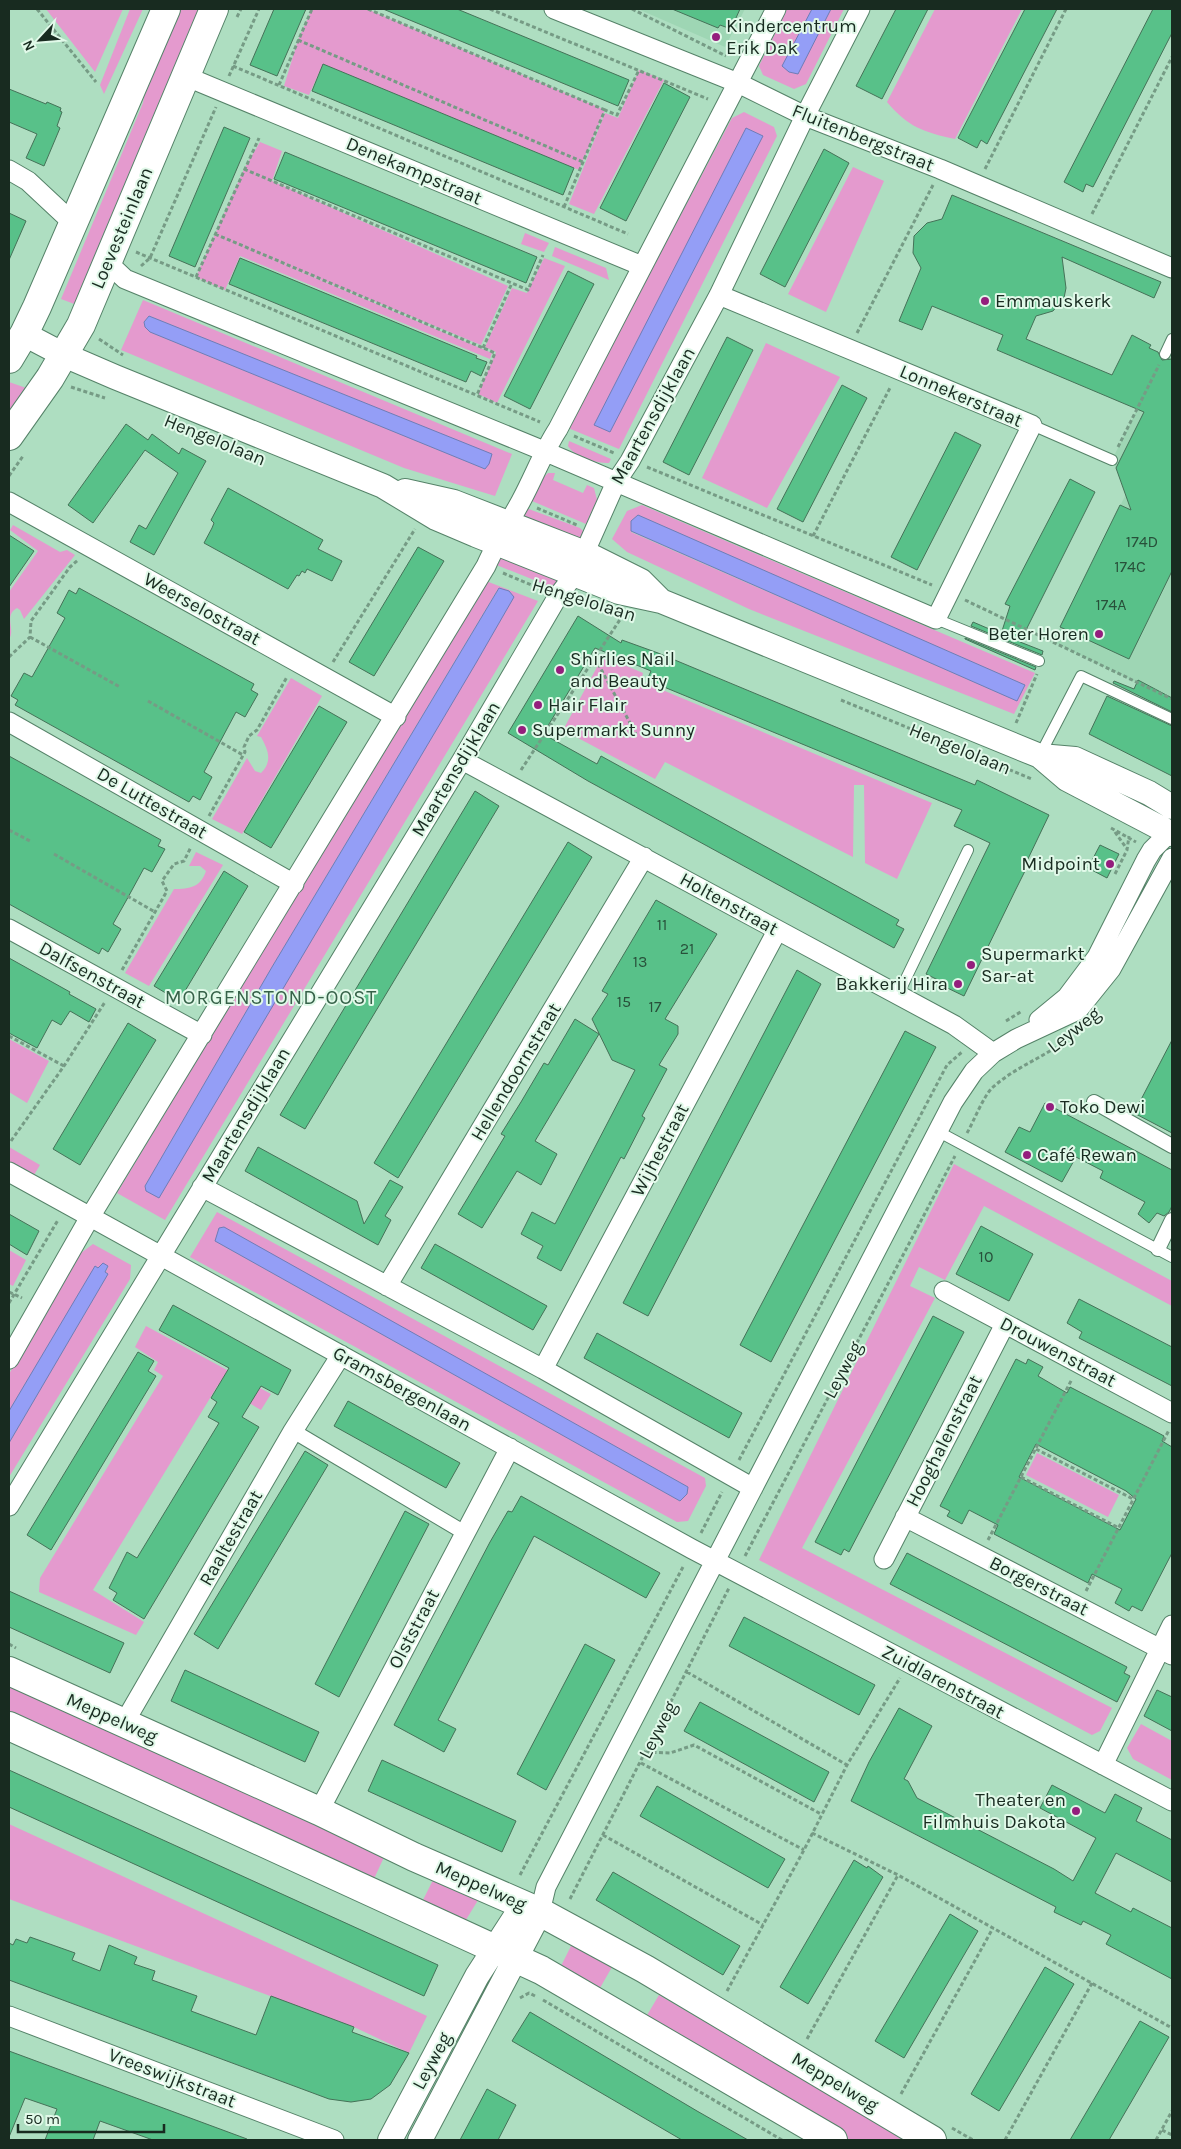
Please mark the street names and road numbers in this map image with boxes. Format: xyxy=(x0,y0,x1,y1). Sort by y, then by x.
street label: Fluitenbergstraat xyxy=(789,99,937,177)
street label: Denekampstraat xyxy=(343,132,485,210)
street label: Loevesteinlaan xyxy=(86,164,158,292)
street label: Maartensdijklaan xyxy=(606,344,700,488)
street label: Lonnekerstraat xyxy=(896,360,1026,432)
street label: Hengelolaan xyxy=(161,410,269,470)
street label: Weerselostraat xyxy=(140,568,264,650)
street label: Hengelolaan xyxy=(529,574,639,626)
street label: Maartensdijklaan xyxy=(407,698,505,840)
street label: Hengelolaan xyxy=(906,719,1014,779)
street label: De Luttestraat xyxy=(93,763,211,843)
street label: Holtenstraat xyxy=(676,868,782,940)
street label: Dalfsenstraat xyxy=(35,937,149,1013)
street label: Hellendoornstraat xyxy=(466,999,566,1145)
street label: Leyweg xyxy=(1043,1002,1105,1058)
street label: Maartensdijklaan xyxy=(197,1044,295,1186)
street label: Wijhestraat xyxy=(626,1100,694,1200)
street label: Drouwenstraat xyxy=(996,1312,1120,1392)
street label: Leyweg xyxy=(819,1337,867,1402)
street label: Gramsbergenlaan xyxy=(329,1342,475,1436)
street label: Hooghalenstraat xyxy=(901,1372,987,1510)
street label: Raaltestraat xyxy=(195,1486,267,1590)
street label: Borgerstraat xyxy=(986,1552,1092,1620)
street label: Olststraat xyxy=(384,1586,444,1672)
street label: Zuidlarenstraat xyxy=(878,1640,1008,1724)
street label: Meppelweg xyxy=(63,1688,161,1748)
street label: Leyweg xyxy=(634,1697,682,1762)
street label: Meppelweg xyxy=(432,1856,530,1916)
street label: Leyweg xyxy=(408,2028,456,2093)
street label: Vreeswijkstraat xyxy=(105,2044,239,2112)
street label: Meppelweg xyxy=(788,2047,883,2117)

